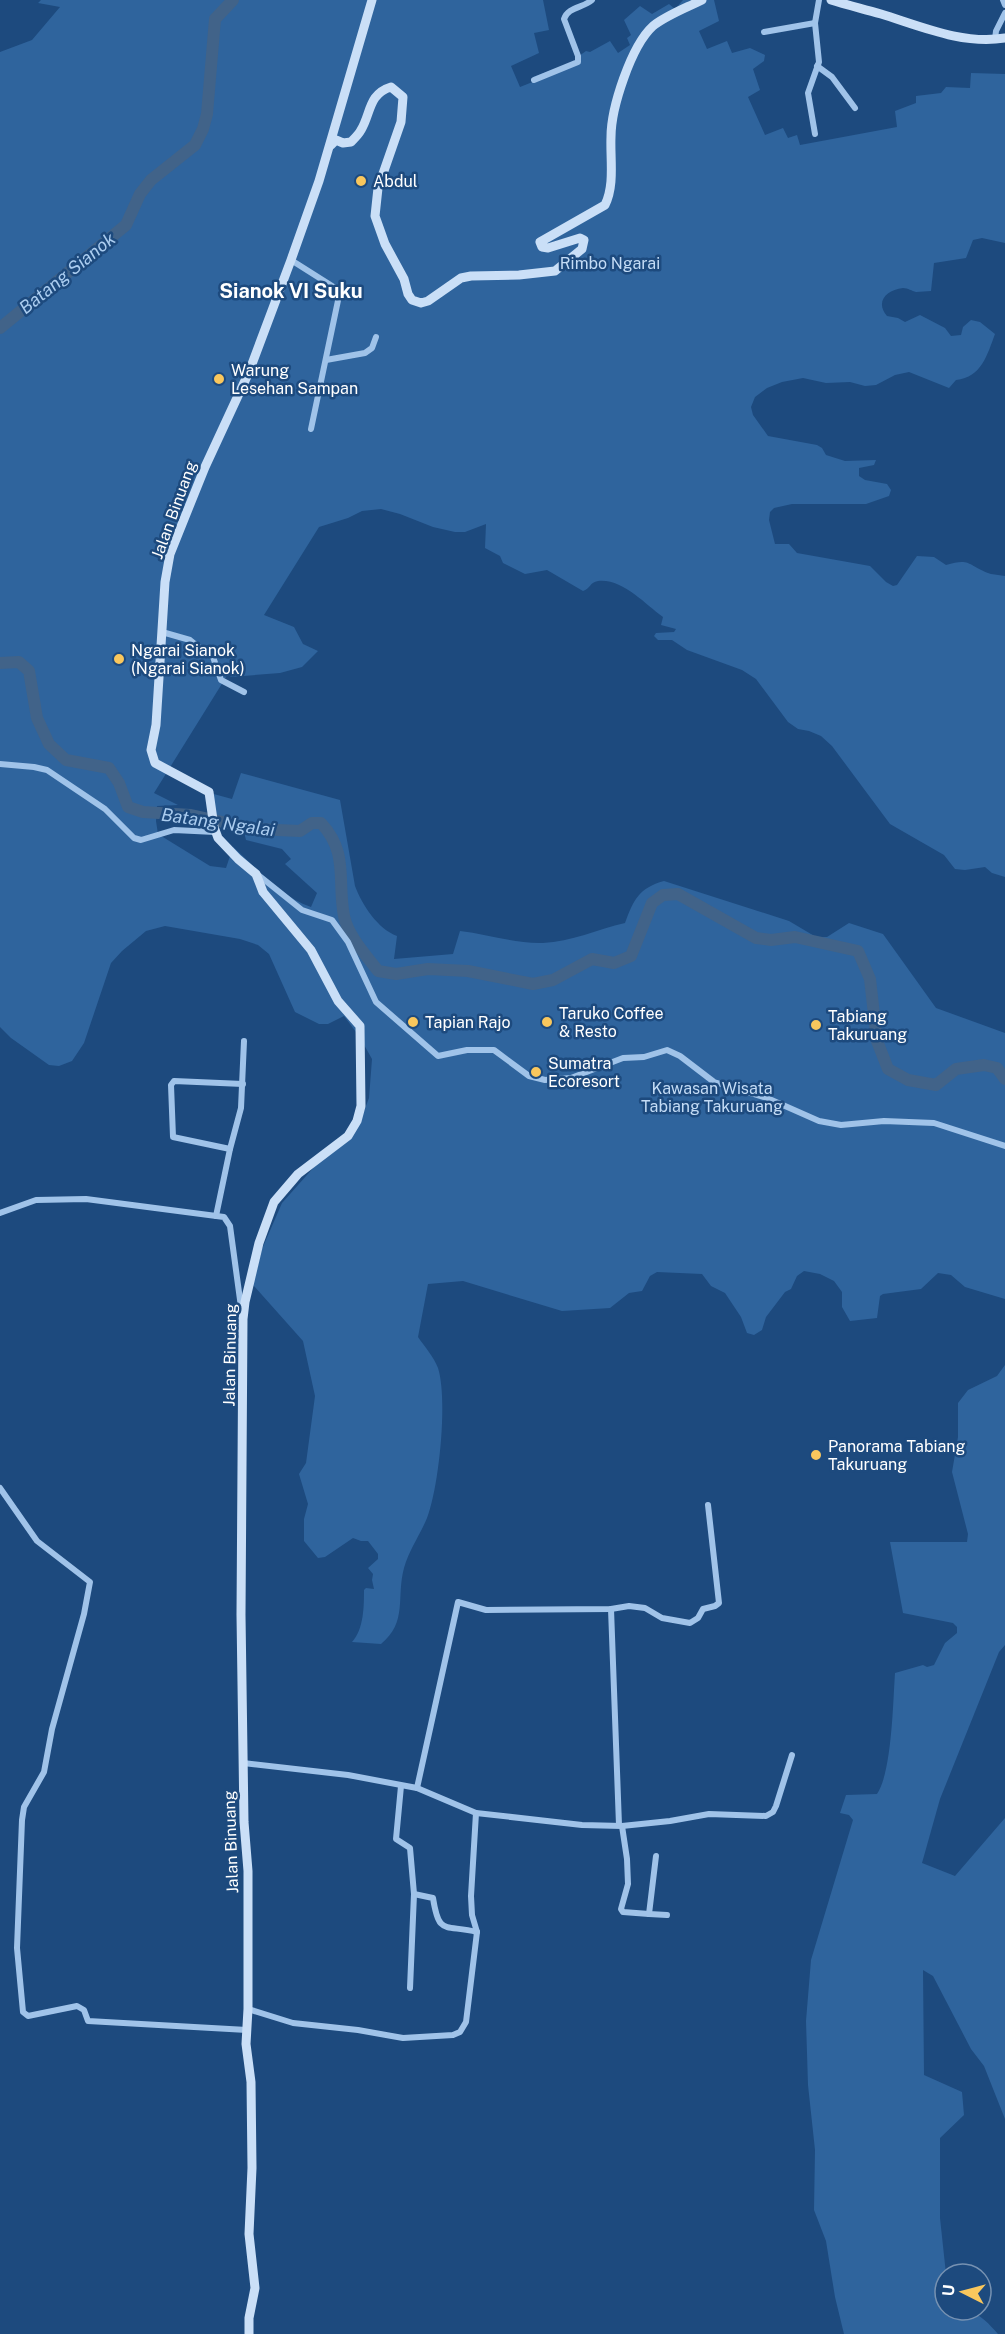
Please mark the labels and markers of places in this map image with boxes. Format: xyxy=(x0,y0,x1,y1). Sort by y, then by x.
place label: Abdul xyxy=(373,172,418,191)
marker: Abdul xyxy=(354,174,368,188)
place label: Warung Lesehan Sampan xyxy=(231,361,358,398)
marker: Warung Lesehan Sampan xyxy=(212,372,226,386)
place label: Ngarai Sianok (Ngarai Sianok) xyxy=(131,641,245,678)
marker: Ngarai Sianok (Ngarai Sianok) xyxy=(112,652,126,666)
place label: Taruko Coffee & Resto xyxy=(559,1004,664,1041)
place label: Tabiang Takuruang xyxy=(828,1007,907,1044)
place label: Tapian Rajo xyxy=(425,1013,511,1032)
marker: Tapian Rajo xyxy=(406,1015,420,1029)
marker: Taruko Coffee & Resto xyxy=(540,1015,554,1029)
marker: Tabiang Takuruang xyxy=(809,1018,823,1032)
place label: Sumatra Ecoresort xyxy=(548,1054,620,1091)
marker: Sumatra Ecoresort xyxy=(529,1065,543,1079)
place label: Panorama Tabiang Takuruang xyxy=(828,1437,966,1474)
marker: Panorama Tabiang Takuruang xyxy=(809,1448,823,1462)

